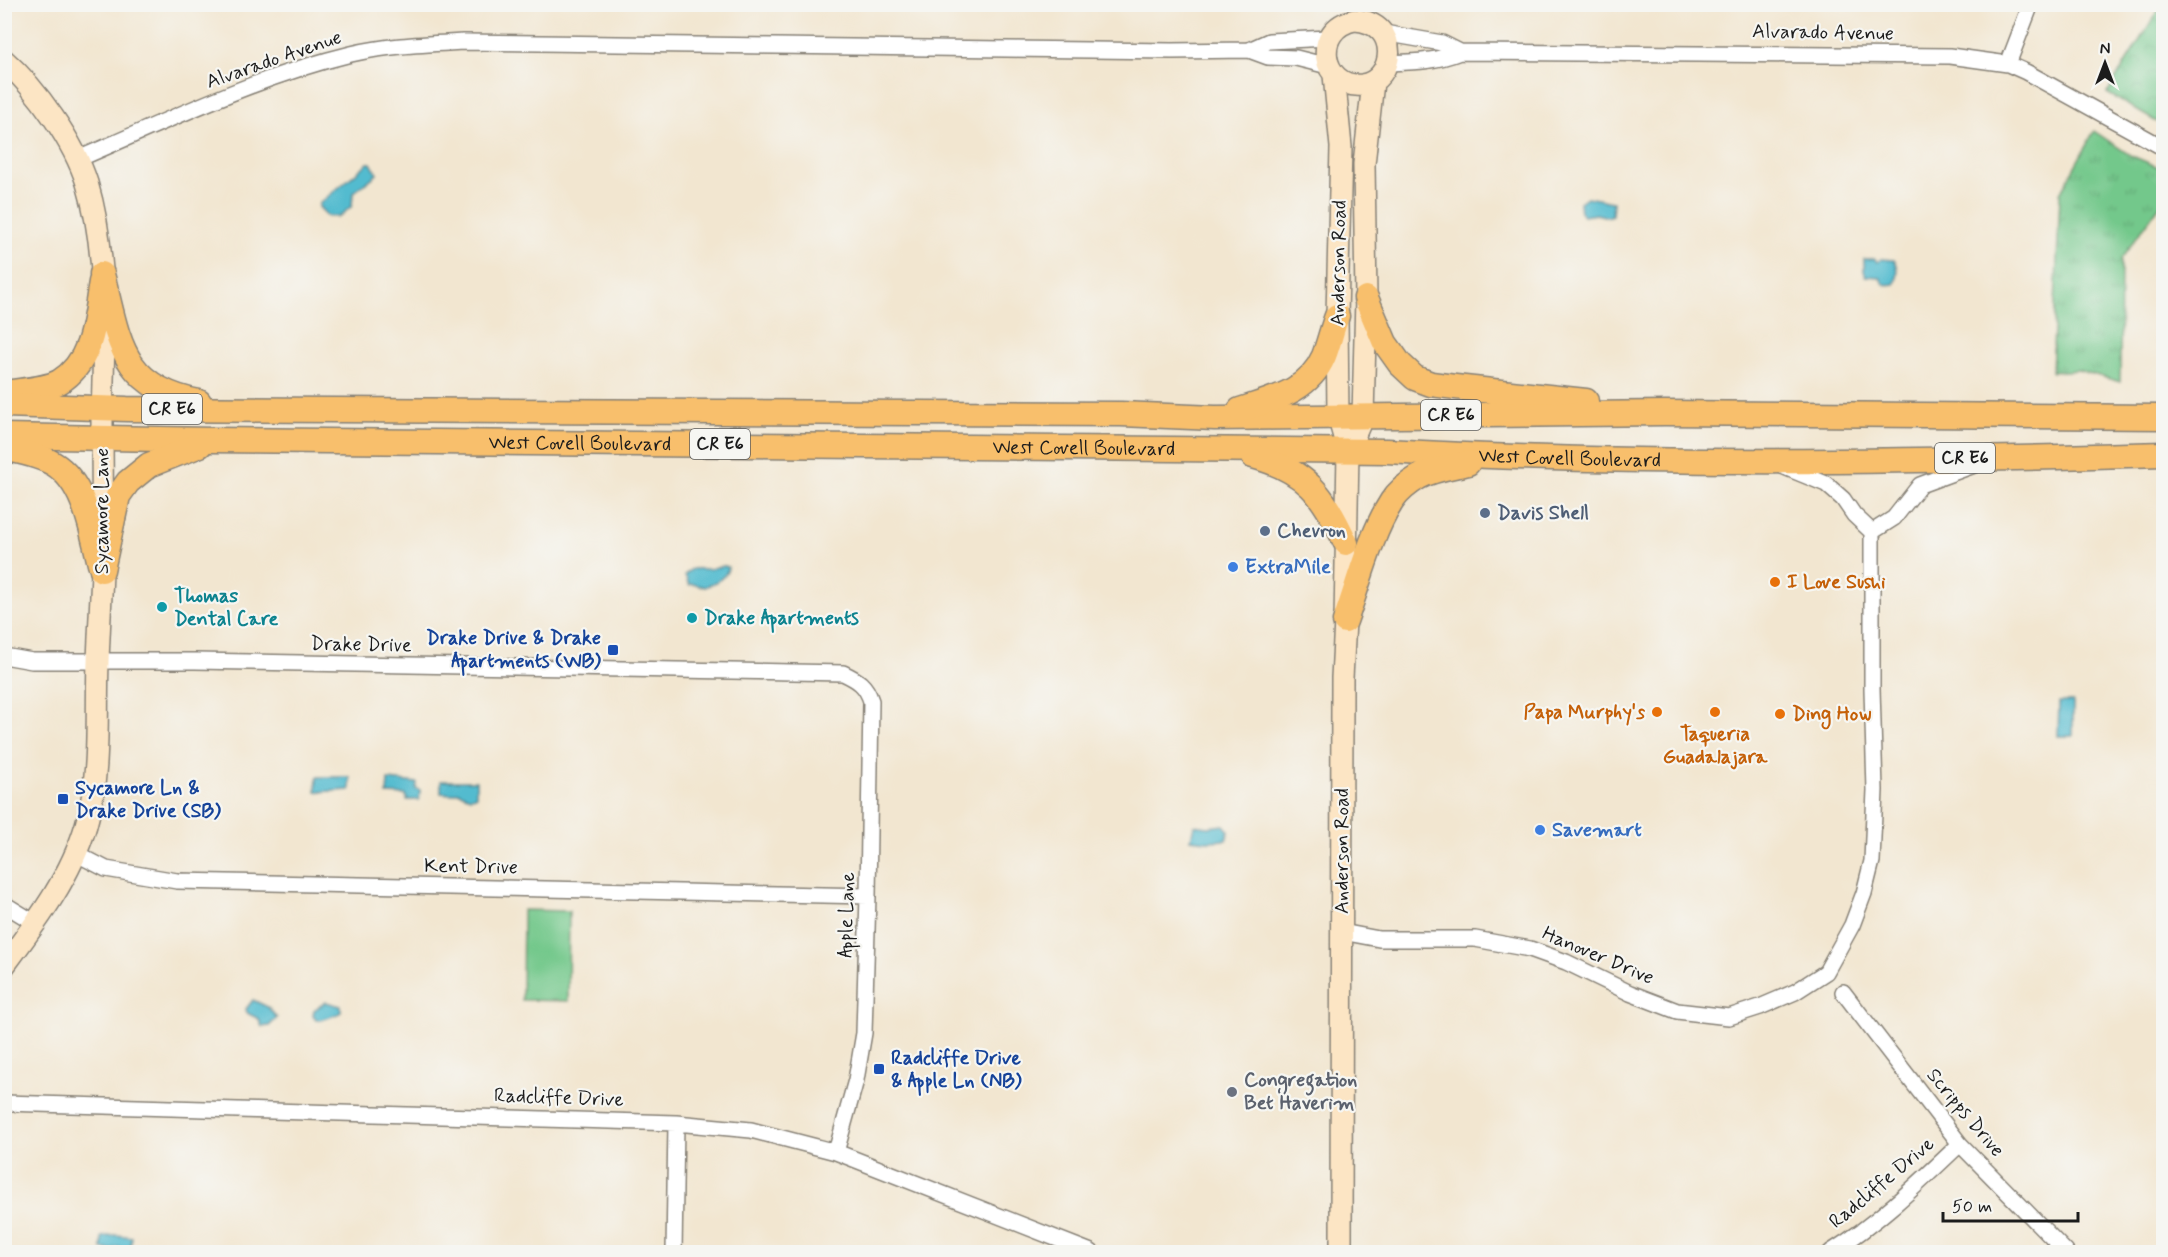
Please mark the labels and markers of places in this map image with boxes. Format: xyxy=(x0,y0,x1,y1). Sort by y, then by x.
place label: Davis Shell xyxy=(1497,500,1589,527)
marker: Davis Shell xyxy=(1478,506,1492,520)
place label: Chevron xyxy=(1277,518,1346,545)
marker: Chevron xyxy=(1258,524,1272,538)
place label: ExtraMile xyxy=(1245,554,1331,581)
marker: ExtraMile xyxy=(1226,560,1240,574)
place label: I Love Sushi xyxy=(1787,569,1886,596)
marker: I Love Sushi xyxy=(1768,575,1782,589)
place label: Thomas Dental Care xyxy=(174,583,279,633)
marker: Thomas Dental Care xyxy=(155,600,169,614)
place label: Drake Apartments xyxy=(704,605,859,633)
marker: Drake Apartments xyxy=(685,611,699,625)
place label: Drake Drive & Drake Apartments (WB) xyxy=(426,625,602,676)
marker: Drake Drive & Drake Apartments (WB) xyxy=(606,643,620,657)
place label: Papa Murphy's xyxy=(1524,699,1645,726)
place label: Ding How xyxy=(1792,701,1871,730)
marker: Papa Murphy's xyxy=(1650,705,1664,719)
marker: Taqueria Guadalajara xyxy=(1708,705,1722,719)
marker: Ding How xyxy=(1773,707,1787,721)
place label: Taqueria Guadalajara xyxy=(1663,721,1768,771)
place label: Sycamore Ln & Drake Drive (SB) xyxy=(75,775,222,825)
marker: Sycamore Ln & Drake Drive (SB) xyxy=(56,792,70,806)
place label: Savemart xyxy=(1552,817,1642,844)
marker: Savemart xyxy=(1533,823,1547,837)
place label: Radcliffe Drive & Apple Ln (NB) xyxy=(891,1045,1023,1096)
marker: Radcliffe Drive & Apple Ln (NB) xyxy=(872,1062,886,1076)
place label: Congregation Bet Haverim xyxy=(1244,1067,1357,1117)
marker: Congregation Bet Haverim xyxy=(1225,1085,1239,1099)

